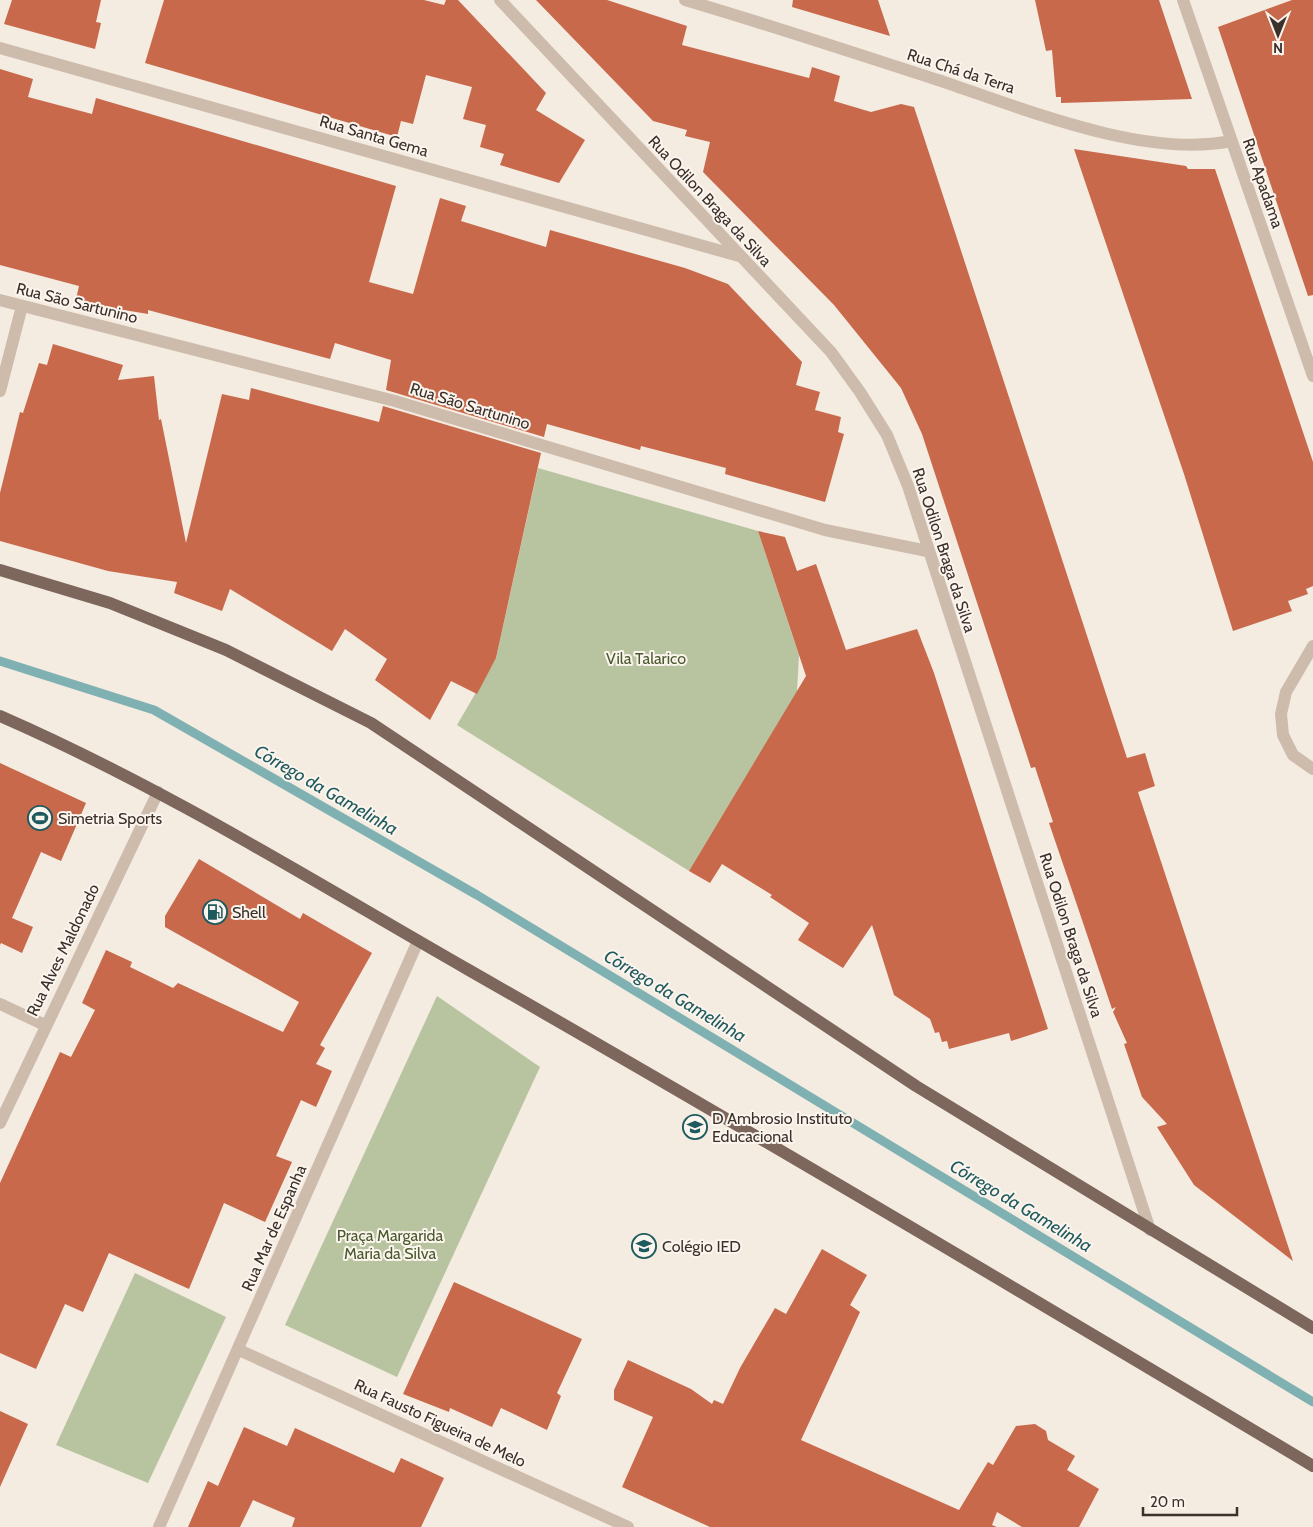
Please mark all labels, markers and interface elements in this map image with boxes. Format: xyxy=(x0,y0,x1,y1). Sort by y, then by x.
north arrow xyxy=(1253,10,1303,60)
text: N xyxy=(1273,39,1283,57)
street label: Rua Chá da Terra xyxy=(905,45,1018,97)
street label: Rua Santa Gema xyxy=(317,111,431,161)
street label: Rua Odilon Braga da Silva xyxy=(644,132,776,271)
street label: Rua Apadama xyxy=(1239,136,1287,231)
street label: Rua São Sartunino xyxy=(14,279,140,327)
street label: Rua São Sartunino xyxy=(408,379,532,433)
street label: Rua Odilon Braga da Silva xyxy=(908,465,980,635)
park label: Vila Talarico xyxy=(606,649,686,668)
water label: Córrego da Gamelinha xyxy=(250,740,402,840)
sports icon: Simetria Sports xyxy=(27,805,53,831)
place label: Simetria Sports xyxy=(58,809,162,828)
street label: Rua Odilon Braga da Silva xyxy=(1035,850,1107,1020)
street label: Rua Alves Maldonado xyxy=(23,881,103,1019)
fuel station icon: Shell xyxy=(202,899,228,925)
place label: Shell xyxy=(232,903,266,922)
water label: Córrego da Gamelinha xyxy=(600,945,750,1047)
place label: D Ambrosio Instituto Educacional xyxy=(712,1109,852,1146)
school or university icon: D Ambrosio Instituto Educacional xyxy=(682,1114,708,1140)
water label: Córrego da Gamelinha xyxy=(946,1155,1096,1257)
street label: Rua Mar de Espanha xyxy=(238,1162,311,1294)
park label: Praça Margarida Maria da Silva xyxy=(337,1226,444,1263)
school or university icon: Colégio IED xyxy=(631,1233,657,1259)
place label: Colégio IED xyxy=(662,1237,741,1256)
street label: Rua Fausto Figueira de Melo xyxy=(351,1375,529,1471)
scale bar xyxy=(1143,1484,1237,1516)
text: 20 m xyxy=(1150,1493,1185,1511)

